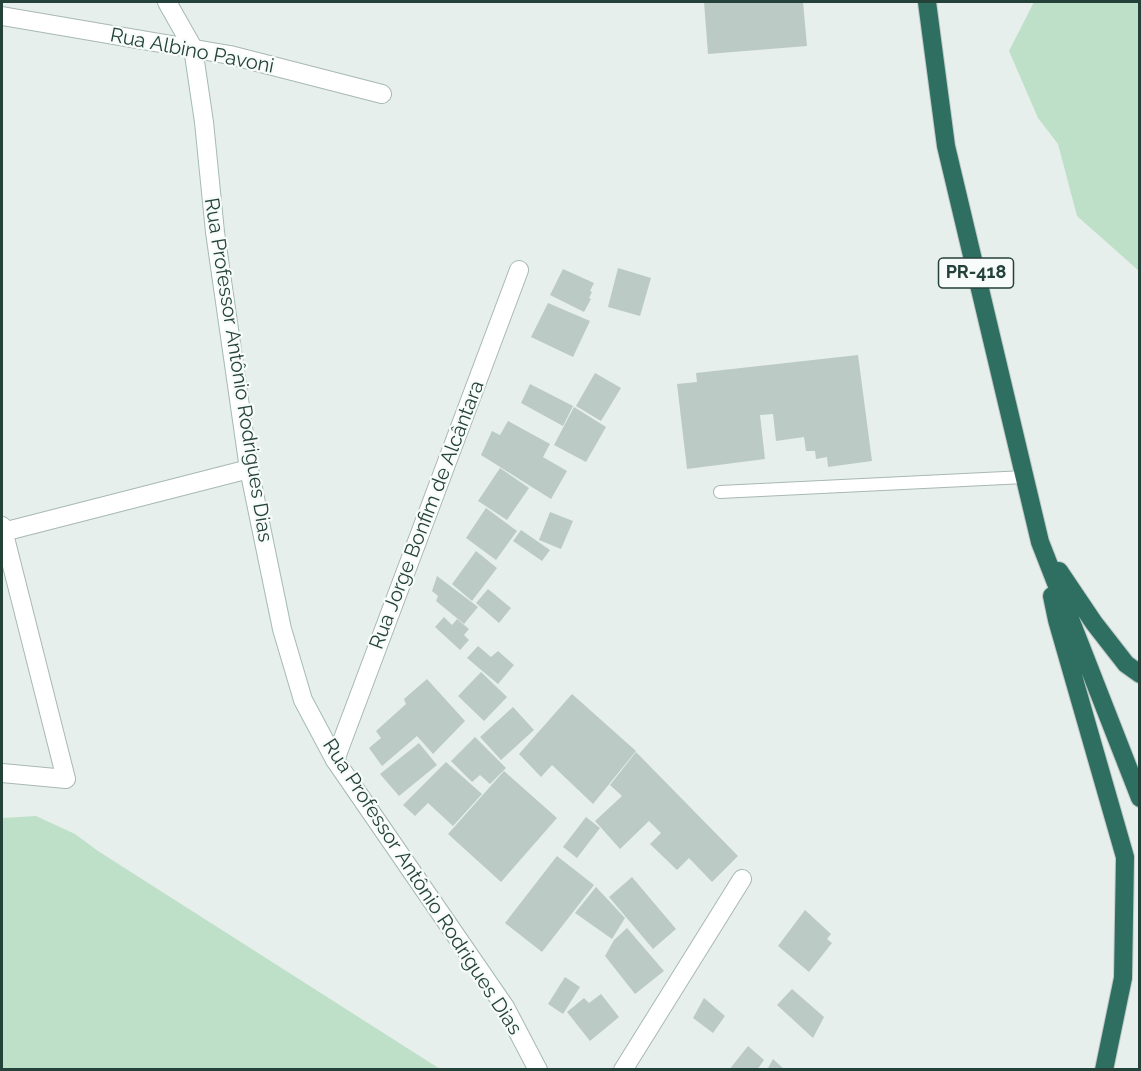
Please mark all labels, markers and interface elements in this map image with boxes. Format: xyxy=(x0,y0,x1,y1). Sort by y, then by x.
street label: Rua Albino Pavoni xyxy=(108,23,276,79)
street label: Rua Professor Antônio Rodrigues Dias xyxy=(199,196,277,544)
road number: PR-418 xyxy=(938,258,1014,288)
street label: Rua Jorge Bonfim de Alcântara xyxy=(365,377,489,653)
street label: Rua Professor Antônio Rodrigues Dias xyxy=(317,735,527,1039)

